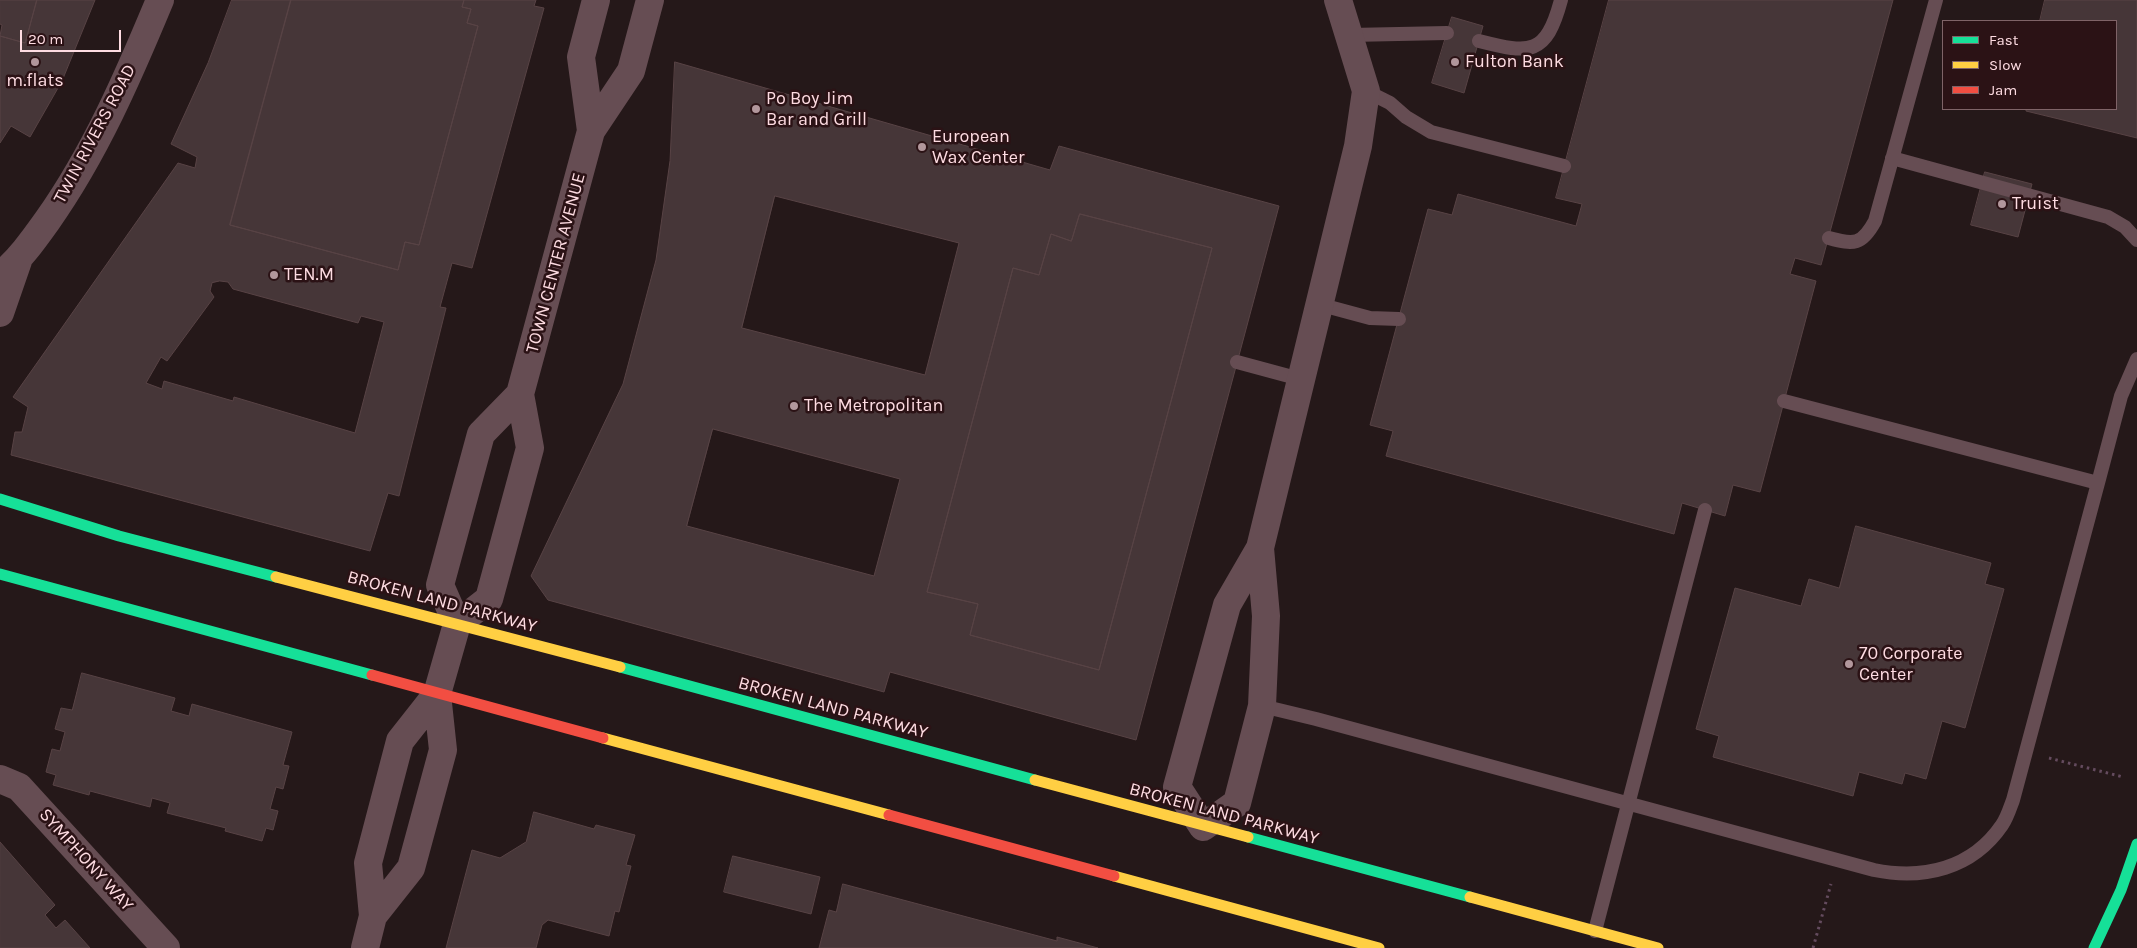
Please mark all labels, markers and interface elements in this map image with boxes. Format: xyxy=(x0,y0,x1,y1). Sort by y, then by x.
scale bar xyxy=(22,20,124,52)
legend xyxy=(1942,20,2117,110)
text: 20 m xyxy=(28,30,63,48)
text: Fast xyxy=(1989,31,2018,49)
place label: Fulton Bank xyxy=(1465,51,1564,73)
marker: m.flats xyxy=(29,56,41,68)
marker: Fulton Bank xyxy=(1449,56,1461,68)
text: Slow xyxy=(1989,56,2021,74)
street label: TWIN RIVERS ROAD xyxy=(49,61,141,207)
place label: m.flats xyxy=(6,70,64,92)
text: Jam xyxy=(1989,81,2017,99)
place label: Po Boy Jim Bar and Grill xyxy=(766,88,867,130)
marker: Po Boy Jim Bar and Grill xyxy=(750,103,762,115)
place label: European Wax Center xyxy=(932,126,1025,168)
marker: European Wax Center xyxy=(916,141,928,153)
street label: TOWN CENTER AVENUE xyxy=(522,171,590,355)
place label: Truist xyxy=(2012,193,2059,215)
marker: Truist xyxy=(1996,198,2008,210)
place label: TEN.M xyxy=(284,264,334,286)
marker: TEN.M xyxy=(268,269,280,281)
place label: The Metropolitan xyxy=(804,395,943,417)
marker: The Metropolitan xyxy=(788,400,800,412)
street label: BROKEN LAND PARKWAY xyxy=(345,566,539,638)
place label: 70 Corporate Center xyxy=(1859,643,1963,686)
marker: 70 Corporate Center xyxy=(1843,658,1855,670)
street label: BROKEN LAND PARKWAY xyxy=(736,672,930,744)
street label: BROKEN LAND PARKWAY xyxy=(1127,778,1321,850)
street label: SYMPHONY WAY xyxy=(34,804,138,916)

